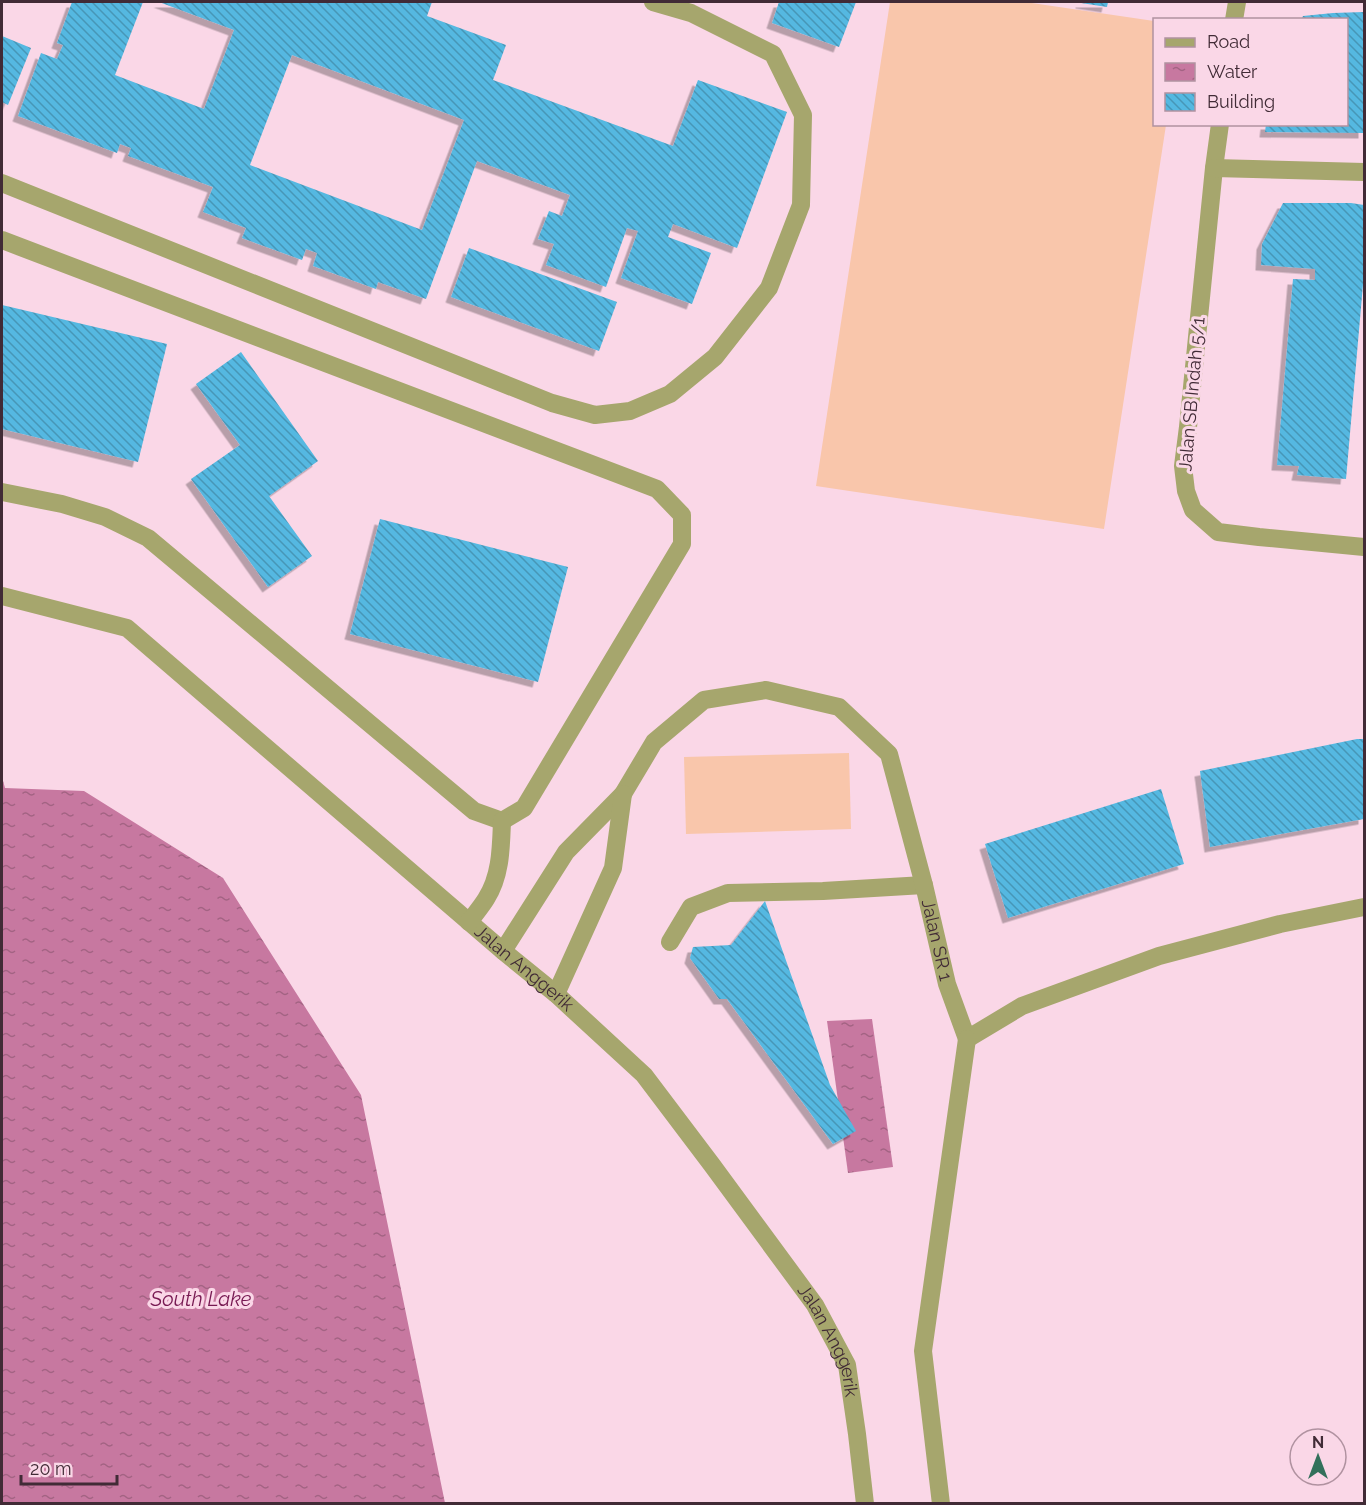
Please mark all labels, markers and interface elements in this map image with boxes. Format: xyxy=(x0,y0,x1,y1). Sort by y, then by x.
legend xyxy=(1153,18,1348,126)
text: Road xyxy=(1207,31,1250,52)
text: Water xyxy=(1207,61,1258,82)
text: Building xyxy=(1207,91,1275,112)
street label: Jalan SB Indah 5/1 xyxy=(1174,316,1209,472)
street label: Jalan SR 1 xyxy=(918,897,957,983)
street label: Jalan Anggerik xyxy=(471,920,579,1016)
street label: Jalan Anggerik xyxy=(794,1280,863,1399)
water label: South Lake xyxy=(149,1287,252,1311)
north arrow xyxy=(1288,1427,1348,1487)
text: N xyxy=(1312,1433,1324,1452)
scale bar xyxy=(21,1448,117,1486)
text: 20 m xyxy=(30,1458,72,1479)

